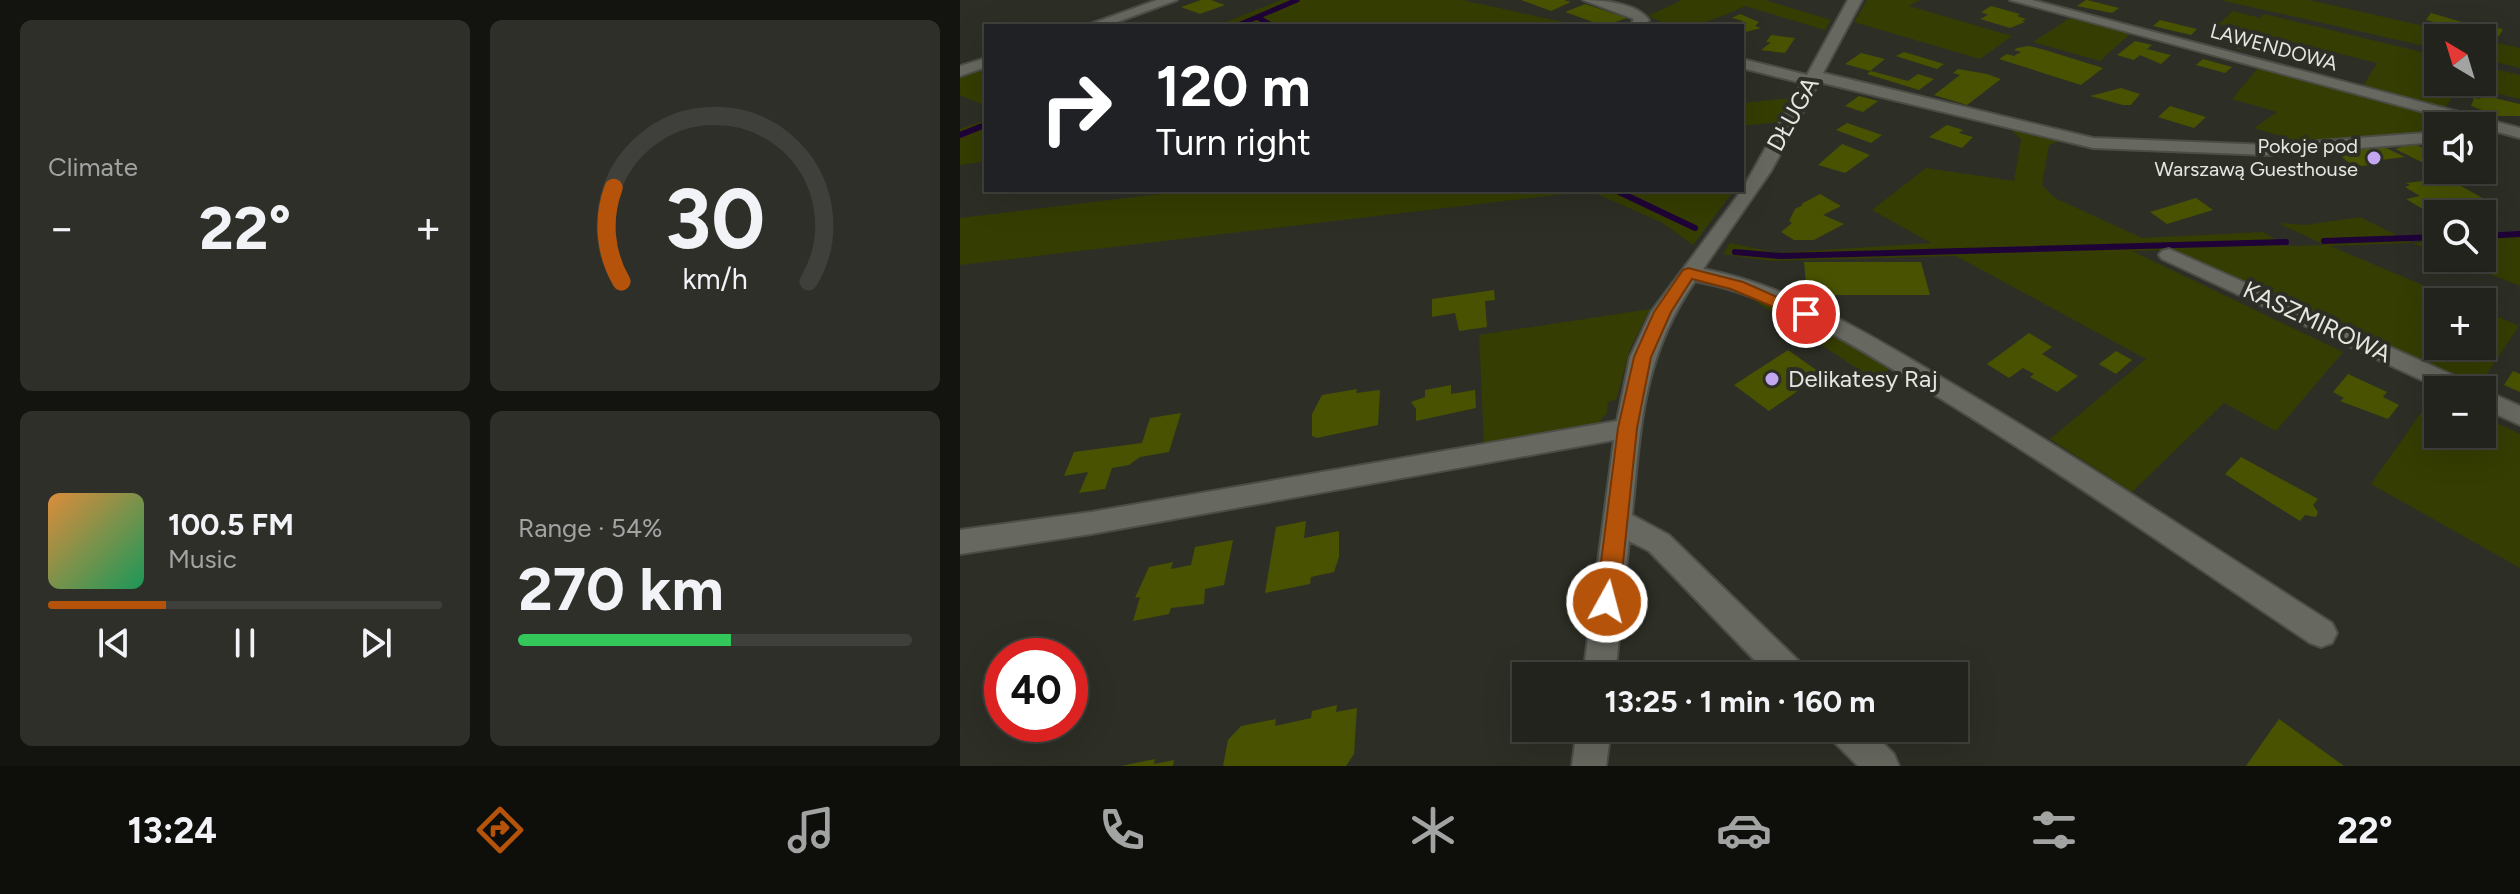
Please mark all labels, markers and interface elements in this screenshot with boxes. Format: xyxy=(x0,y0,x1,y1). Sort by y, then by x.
street label: LAWENDOWA xyxy=(2208,18,2341,76)
north arrow xyxy=(2424,24,2496,96)
map controls xyxy=(2424,24,2496,448)
text: 120 m xyxy=(1156,53,1311,120)
icon: right xyxy=(1024,56,1128,160)
street label: DŁUGA xyxy=(1760,71,1825,156)
button: sound xyxy=(2424,112,2496,184)
text: Turn right xyxy=(1156,121,1311,164)
place label: Pokoje pod Warszawą Guesthouse xyxy=(2155,134,2358,181)
marker: Pokoje pod Warszawą Guesthouse xyxy=(2365,149,2383,167)
text: Climate xyxy=(48,151,138,183)
text: 30 xyxy=(665,168,765,268)
text: 22° xyxy=(199,192,291,264)
button: search xyxy=(2424,200,2496,272)
text: − xyxy=(48,201,75,254)
text: + xyxy=(415,201,442,254)
text: km/h xyxy=(682,262,748,296)
street label: KASZMIROWA xyxy=(2239,275,2396,369)
pin xyxy=(1772,280,1840,348)
button: + xyxy=(2424,288,2496,360)
icon: arrive xyxy=(1784,292,1828,336)
place label: Delikatesy Raj xyxy=(1788,364,1938,393)
marker: Delikatesy Raj xyxy=(1763,370,1781,388)
button: − xyxy=(2424,376,2496,448)
text: 100.5 FM xyxy=(168,506,294,543)
text: Range · 54% xyxy=(518,512,662,544)
text: Music xyxy=(168,543,237,575)
text: 270 km xyxy=(518,553,724,625)
position arrow xyxy=(1565,560,1649,644)
icon: previous xyxy=(92,621,136,665)
icon: pause xyxy=(223,621,267,665)
icon: next xyxy=(354,621,398,665)
speed limit sign: 40 xyxy=(984,638,1088,742)
text: 13:25 · 1 min · 160 m xyxy=(1605,683,1876,720)
icon: directions xyxy=(472,802,528,858)
icon: music xyxy=(783,802,839,858)
icon: phone xyxy=(1094,802,1150,858)
icon: climate xyxy=(1405,802,1461,858)
icon: car xyxy=(1716,802,1772,858)
icon: filters xyxy=(2026,802,2082,858)
text: 13:24 xyxy=(127,809,217,852)
text: 22° xyxy=(2337,809,2393,852)

